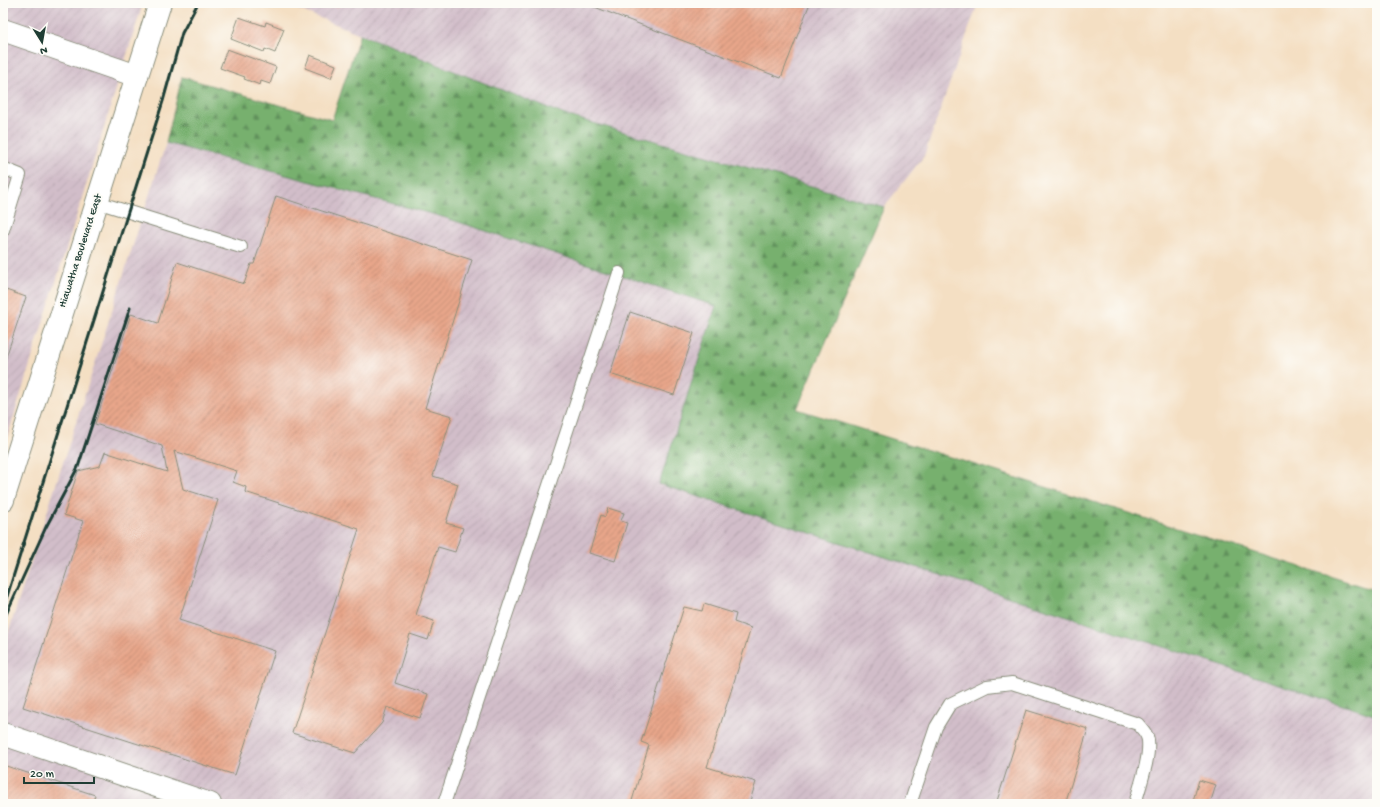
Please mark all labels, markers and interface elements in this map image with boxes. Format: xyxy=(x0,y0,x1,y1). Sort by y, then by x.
north arrow xyxy=(22,22,62,62)
text: N xyxy=(39,43,48,56)
street label: Hiawatha Boulevard East xyxy=(57,191,105,309)
scale bar xyxy=(24,759,94,785)
text: 20 m xyxy=(30,768,55,782)

